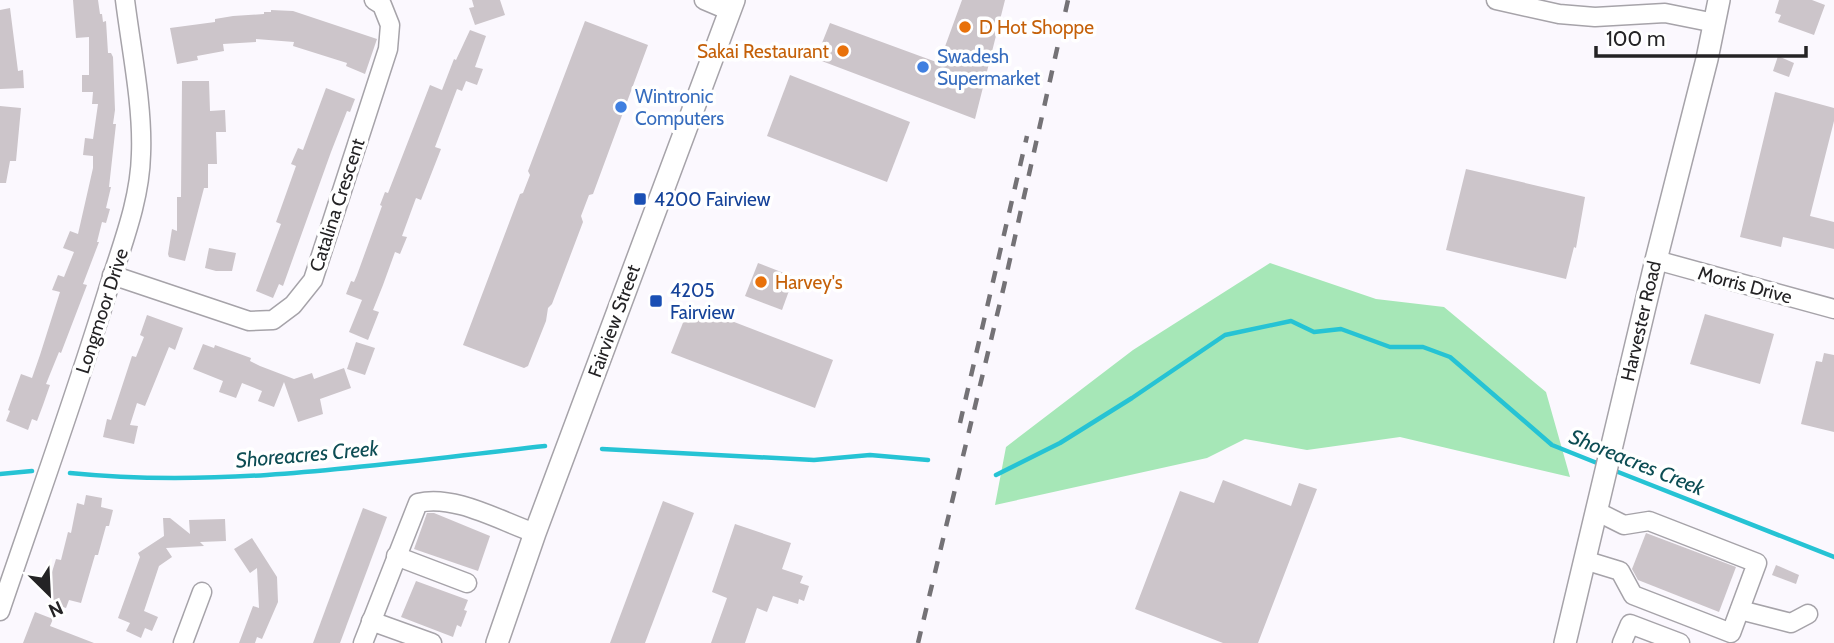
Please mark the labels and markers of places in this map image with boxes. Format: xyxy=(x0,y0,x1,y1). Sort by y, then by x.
place label: D Hot Shoppe xyxy=(979,16,1094,39)
marker: D Hot Shoppe xyxy=(957,19,973,35)
place label: Sakai Restaurant xyxy=(697,40,830,63)
marker: Sakai Restaurant xyxy=(835,43,851,59)
place label: Swadesh Supermarket xyxy=(937,45,1041,90)
marker: Swadesh Supermarket xyxy=(915,59,931,75)
place label: Wintronic Computers xyxy=(635,85,724,130)
marker: Wintronic Computers xyxy=(613,99,629,115)
place label: 4200 Fairview xyxy=(654,188,771,211)
marker: 4200 Fairview xyxy=(632,191,648,207)
place label: Harvey's xyxy=(775,271,843,294)
marker: Harvey's xyxy=(753,274,769,290)
place label: 4205 Fairview xyxy=(670,279,735,324)
marker: 4205 Fairview xyxy=(648,293,664,309)

